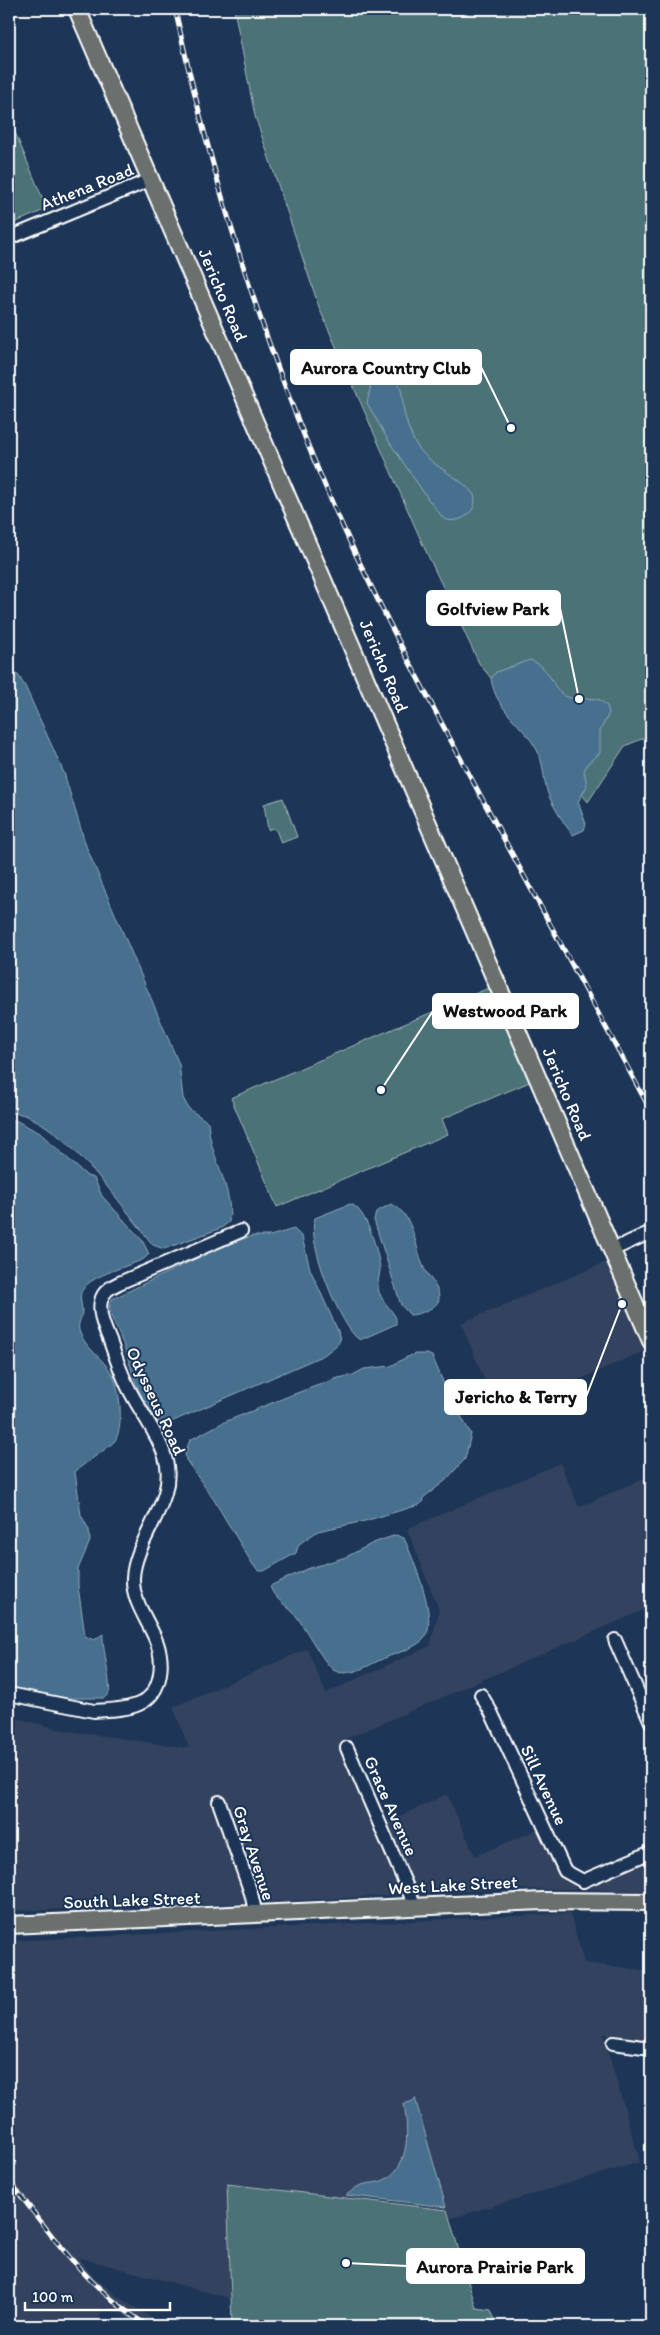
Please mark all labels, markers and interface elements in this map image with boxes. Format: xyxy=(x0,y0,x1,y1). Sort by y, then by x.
street label: Athena Road xyxy=(37,158,137,216)
street label: Jericho Road xyxy=(194,245,252,345)
callout: Aurora Country Club xyxy=(291,350,481,384)
text: Aurora Country Club xyxy=(300,356,471,379)
callout: Golfview Park xyxy=(427,591,560,625)
text: Golfview Park xyxy=(437,597,549,620)
street label: Jericho Road xyxy=(355,616,413,716)
callout: Westwood Park xyxy=(433,994,578,1028)
text: Westwood Park xyxy=(443,999,567,1022)
street label: Jericho Road xyxy=(538,1044,596,1144)
street label: Odysseus Road xyxy=(121,1343,191,1459)
callout: Jericho & Terry xyxy=(445,1380,586,1414)
text: Jericho & Terry xyxy=(454,1385,578,1408)
street label: Sill Avenue xyxy=(516,1741,572,1829)
street label: Grace Avenue xyxy=(359,1753,423,1859)
street label: Gray Avenue xyxy=(228,1803,280,1903)
street label: West Lake Street xyxy=(388,1871,519,1899)
street label: South Lake Street xyxy=(63,1887,201,1913)
callout: Aurora Prairie Park xyxy=(407,2249,584,2283)
text: Aurora Prairie Park xyxy=(415,2255,574,2278)
scale bar xyxy=(25,2280,170,2312)
text: 100 m xyxy=(32,2288,74,2306)

